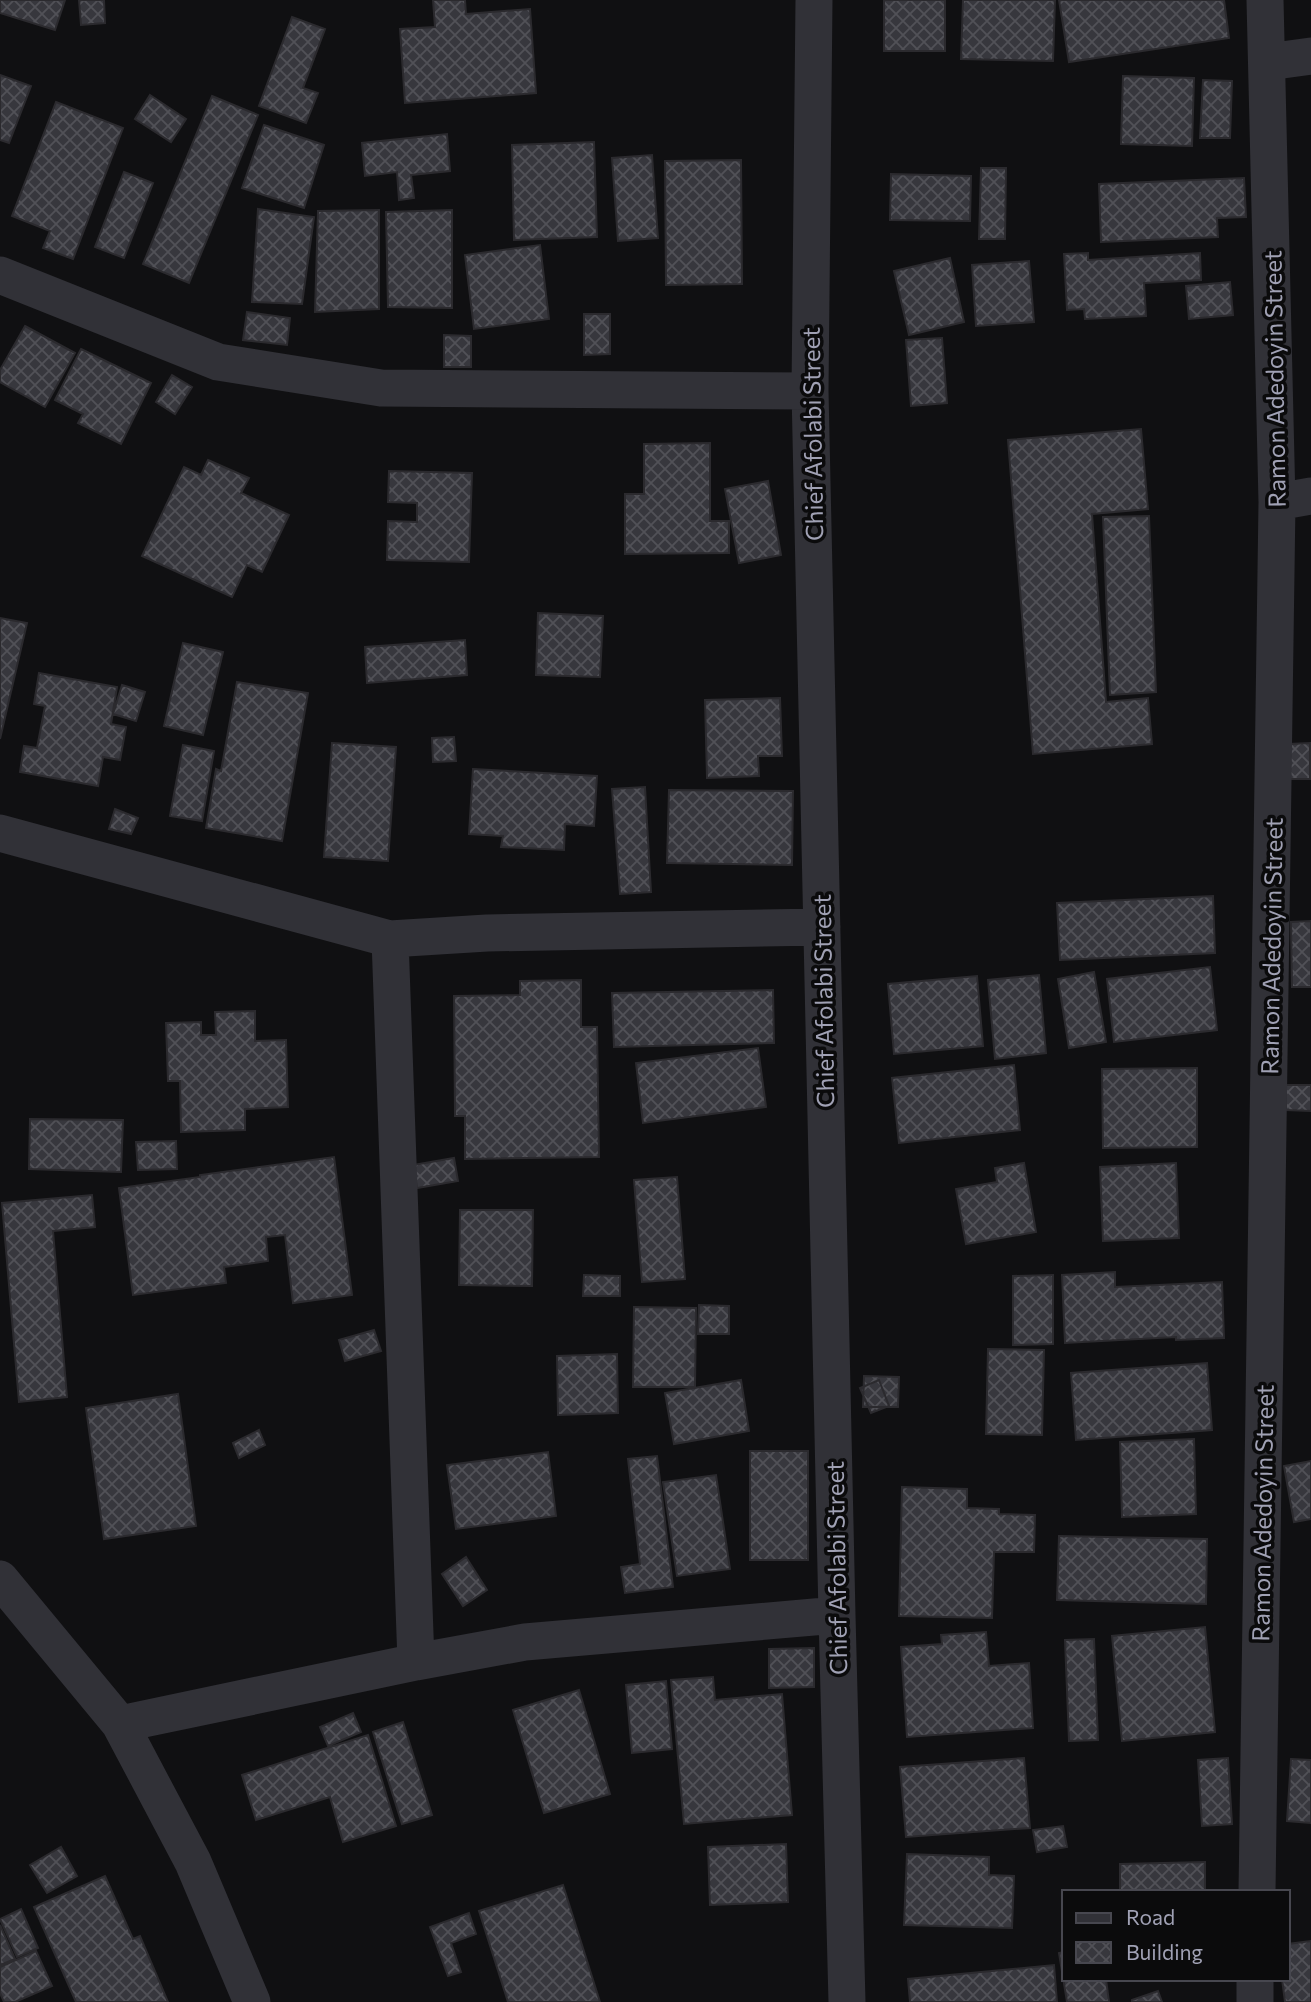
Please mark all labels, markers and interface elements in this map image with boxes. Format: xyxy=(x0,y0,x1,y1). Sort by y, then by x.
street label: Ramon Adedoyin Street xyxy=(1257,250,1291,508)
street label: Chief Afolabi Street xyxy=(796,327,828,541)
street label: Ramon Adedoyin Street xyxy=(1254,817,1288,1075)
street label: Chief Afolabi Street xyxy=(807,894,839,1108)
street label: Ramon Adedoyin Street xyxy=(1245,1384,1279,1642)
street label: Chief Afolabi Street xyxy=(820,1461,852,1675)
legend xyxy=(1062,1890,1290,1981)
text: Road xyxy=(1126,1904,1175,1929)
text: Building xyxy=(1126,1939,1203,1964)

